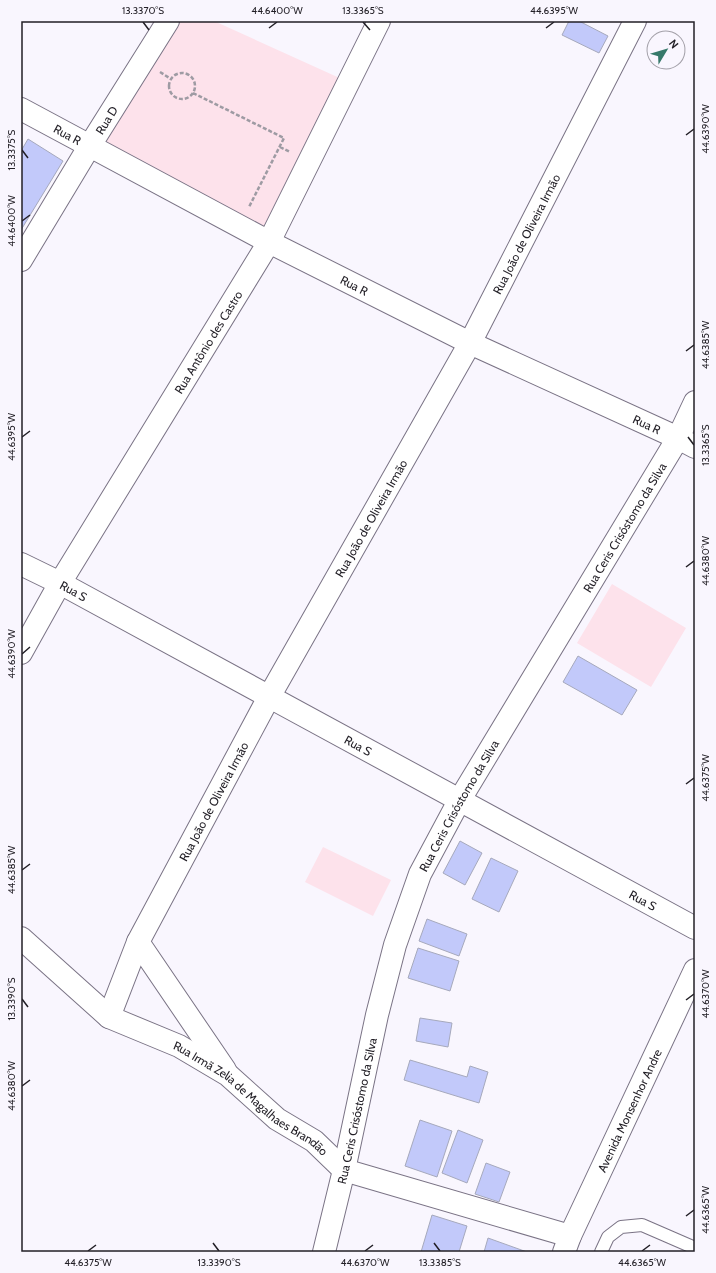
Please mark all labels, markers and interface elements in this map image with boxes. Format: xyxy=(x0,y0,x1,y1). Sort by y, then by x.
text: 13.3370°S xyxy=(122,4,164,17)
text: 44.6400°W xyxy=(251,4,303,17)
text: 13.3365°S xyxy=(342,4,384,17)
text: 44.6395°W xyxy=(530,4,579,17)
north arrow xyxy=(646,30,686,70)
text: N xyxy=(666,36,682,51)
street label: Rua D xyxy=(92,103,121,137)
text: 44.6390°W xyxy=(699,104,712,154)
street label: Rua R xyxy=(51,121,85,148)
text: 13.3375°S xyxy=(5,129,18,170)
street label: Rua João de Oliveira Irmão xyxy=(489,171,563,296)
text: 44.6400°W xyxy=(5,195,18,247)
street label: Rua R xyxy=(338,272,371,298)
street label: Rua Antônio des Castro xyxy=(171,287,245,396)
text: 44.6385°W xyxy=(699,320,712,369)
street label: Rua R xyxy=(631,411,664,437)
text: 44.6395°W xyxy=(5,412,18,461)
text: 13.3365°S xyxy=(699,424,712,466)
street label: Rua João de Oliveira Irmão xyxy=(331,456,410,580)
street label: Rua Ceris Crisóstomo da Silva xyxy=(579,459,669,595)
text: 44.6380°W xyxy=(699,535,712,586)
street label: Rua S xyxy=(57,577,90,604)
text: 44.6390°W xyxy=(5,629,18,679)
street label: Rua S xyxy=(342,732,375,759)
street label: Rua Ceris Crisóstomo da Silva xyxy=(415,737,502,874)
street label: Rua João de Oliveira Irmão xyxy=(175,739,251,863)
text: 44.6375°W xyxy=(699,754,712,802)
text: 44.6385°W xyxy=(5,845,18,894)
street label: Rua S xyxy=(627,886,659,913)
text: 44.6370°W xyxy=(699,969,712,1018)
text: 13.3390°S xyxy=(5,977,18,1020)
street label: Rua Ceris Crisóstomo da Silva xyxy=(333,1036,380,1185)
street label: Rua Irmã Zelia de Magalhaes Brandão xyxy=(172,1037,332,1159)
street label: Avenida Monsenhor Andre xyxy=(594,1046,664,1174)
text: 44.6380°W xyxy=(5,1060,18,1111)
text: 44.6365°W xyxy=(699,1185,712,1234)
text: 44.6375°W xyxy=(64,1256,112,1269)
text: 13.3390°S xyxy=(198,1256,241,1269)
text: 44.6370°W xyxy=(341,1256,390,1269)
text: 13.3385°S xyxy=(419,1256,461,1269)
text: 44.6365°W xyxy=(618,1256,667,1269)

